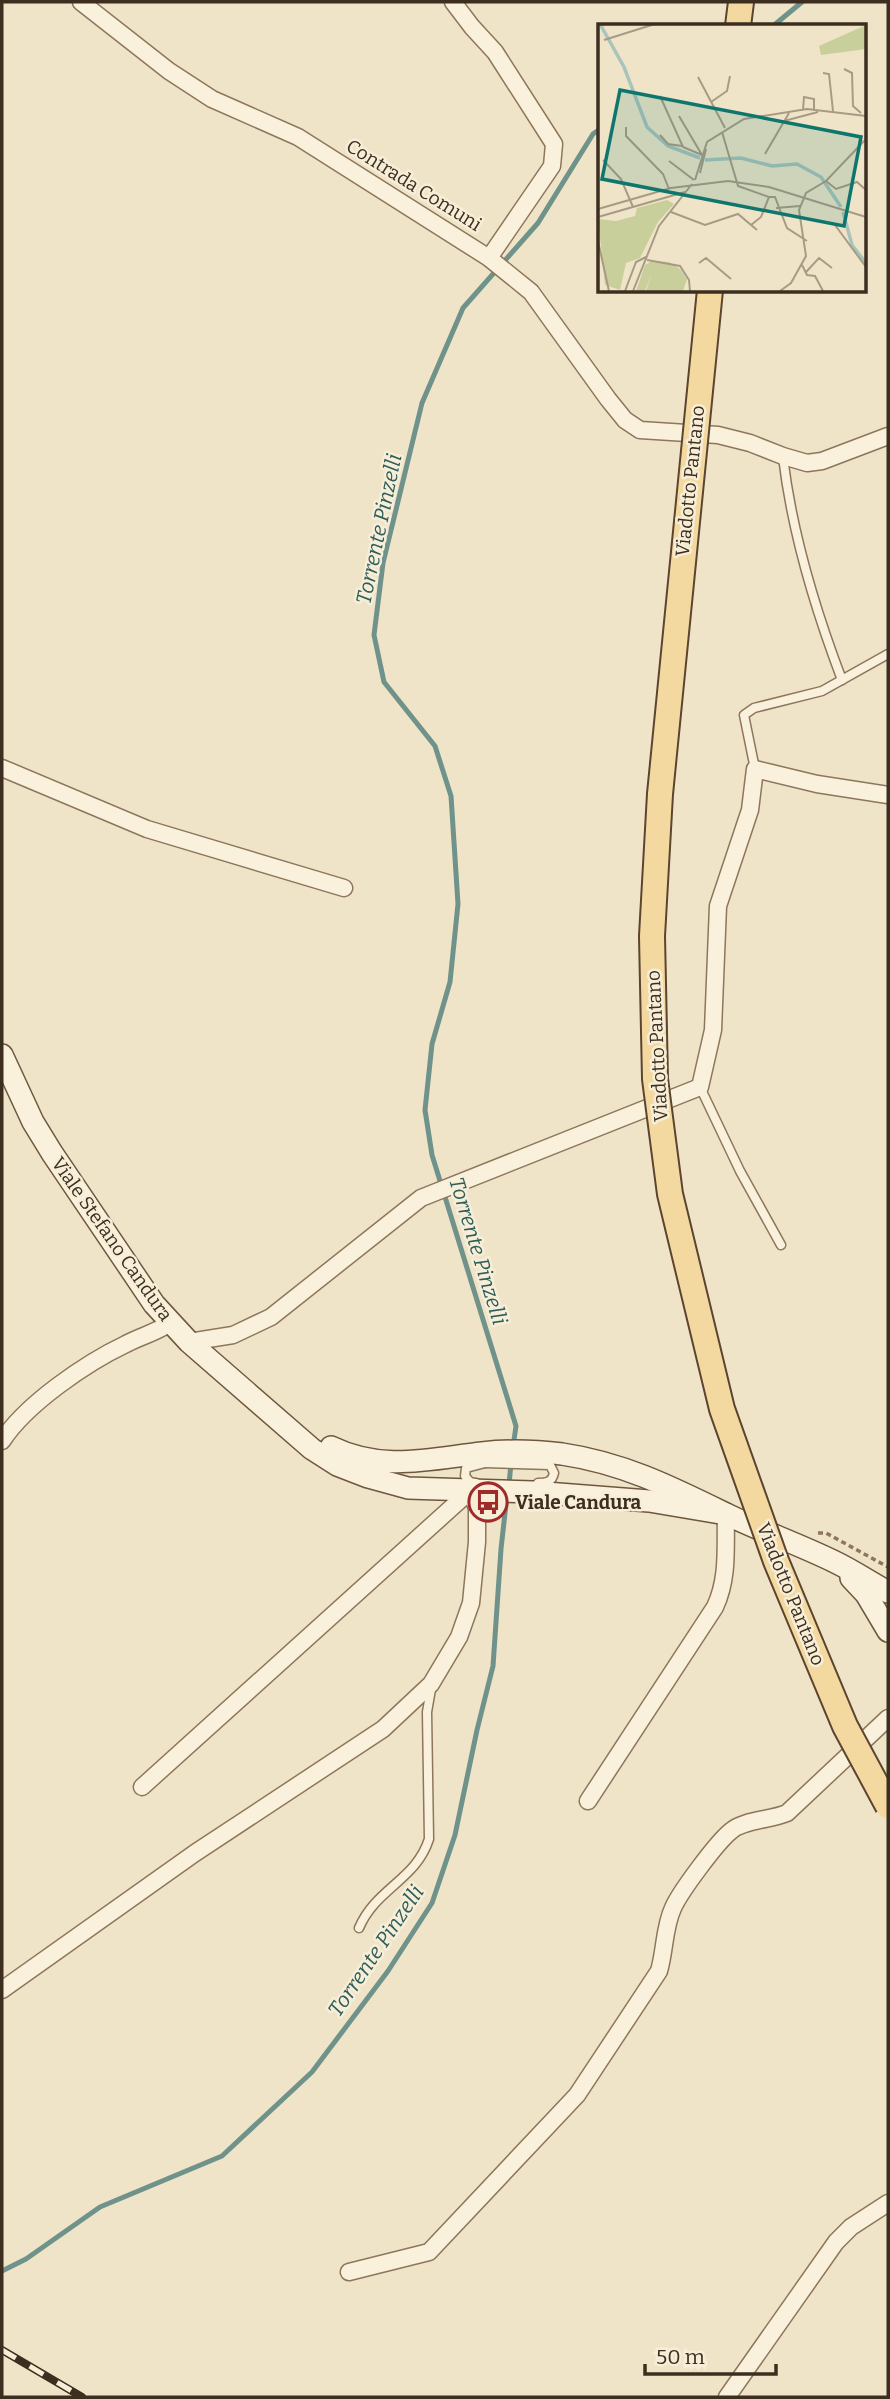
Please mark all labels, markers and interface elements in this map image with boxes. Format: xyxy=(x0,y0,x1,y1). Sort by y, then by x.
inset map xyxy=(598,24,866,292)
street label: Contrada Comuni xyxy=(342,134,486,236)
street label: Viadotto Pantano xyxy=(671,404,709,558)
water label: Torrente Pinzelli xyxy=(350,452,408,606)
street label: Viadotto Pantano xyxy=(642,970,672,1122)
street label: Viale Stefano Candura xyxy=(47,1152,178,1326)
water label: Torrente Pinzelli xyxy=(443,1174,513,1328)
bus stop icon: Viale Candura xyxy=(467,1481,509,1523)
place label: Viale Candura xyxy=(515,1491,642,1514)
street label: Viadotto Pantano xyxy=(752,1519,830,1669)
water label: Torrente Pinzelli xyxy=(322,1880,430,2022)
scale bar xyxy=(645,2332,776,2376)
text: 50 m xyxy=(656,2344,705,2370)

